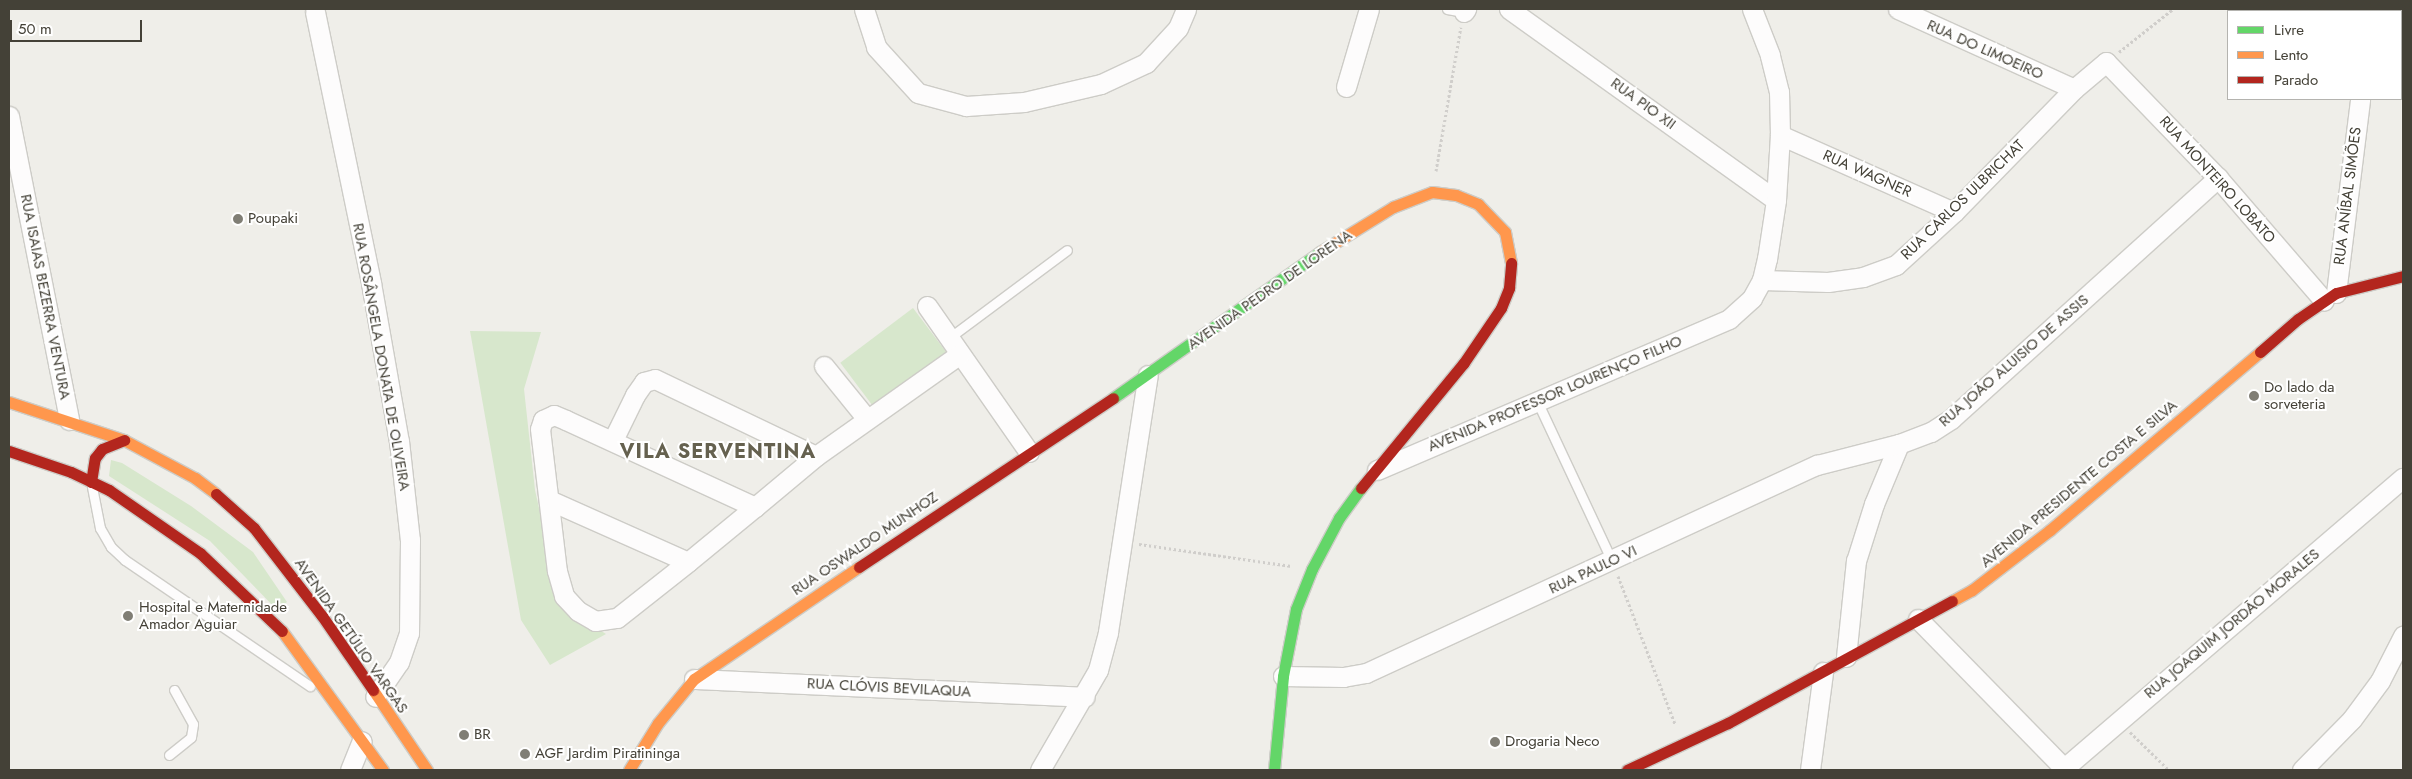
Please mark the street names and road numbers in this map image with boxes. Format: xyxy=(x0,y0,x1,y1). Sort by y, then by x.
street label: RUA DO LIMOEIRO xyxy=(1924,16,2046,84)
street label: RUA PIO XII xyxy=(1607,74,1679,134)
street label: RUA MONTEIRO LOBATO xyxy=(2155,113,2279,247)
street label: RUA ANÍBAL SIMÕES xyxy=(2331,126,2365,266)
street label: RUA CARLOS ULBRICHAT xyxy=(1897,136,2029,264)
street label: RUA WAGNER xyxy=(1820,146,1914,202)
street label: RUA ISAIAS BEZERRA VENTURA xyxy=(16,193,74,401)
street label: RUA ROSÂNGELA DONATA DE OLIVEIRA xyxy=(349,222,413,492)
street label: AVENIDA PEDRO DE LORENA xyxy=(1184,226,1356,354)
street label: RUA JOÃO ALUISIO DE ASSIS xyxy=(1936,291,2092,431)
street label: AVENIDA PROFESSOR LOURENÇO FILHO xyxy=(1425,332,1685,456)
street label: AVENIDA PRESIDENTE COSTA E SILVA xyxy=(1977,396,2181,572)
street label: RUA OSWALDO MUNHOZ xyxy=(789,488,941,600)
street label: RUA PAULO VI xyxy=(1546,542,1640,598)
street label: RUA JOAQUIM JORDÃO MORALES xyxy=(2141,545,2323,703)
street label: AVENIDA GETÚLIO VARGAS xyxy=(291,555,411,717)
street label: RUA CLÓVIS BEVILAQUA xyxy=(806,675,972,701)

